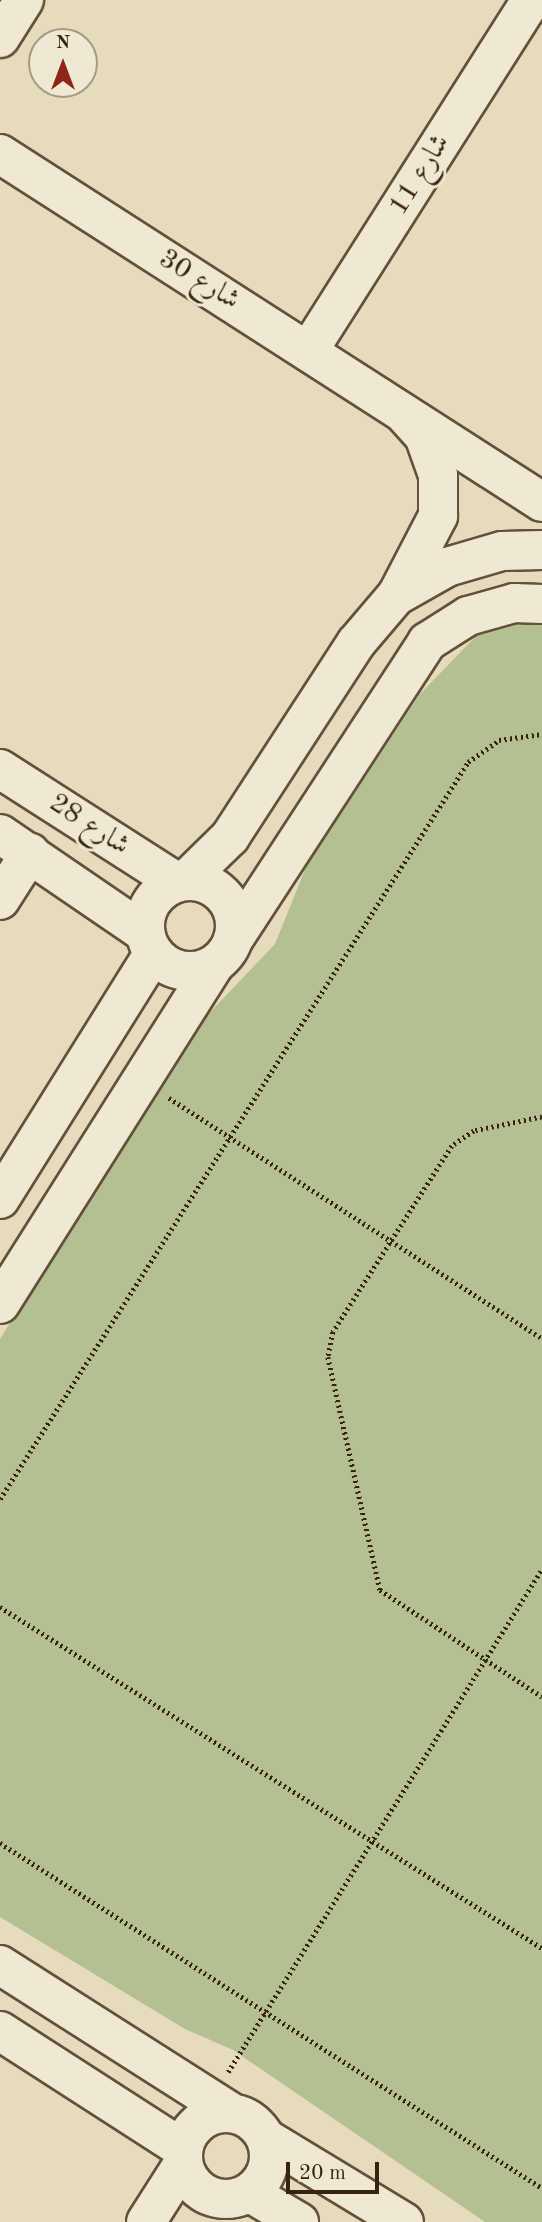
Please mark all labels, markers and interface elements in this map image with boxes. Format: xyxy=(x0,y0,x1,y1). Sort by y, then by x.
north arrow xyxy=(28,28,98,98)
text: N xyxy=(56,34,70,53)
street label: شارع 11 xyxy=(382,128,458,222)
street label: شارع 30 xyxy=(152,242,246,318)
street label: شارع 28 xyxy=(43,787,135,863)
scale bar xyxy=(290,2148,383,2192)
text: 20 m xyxy=(299,2163,346,2184)

